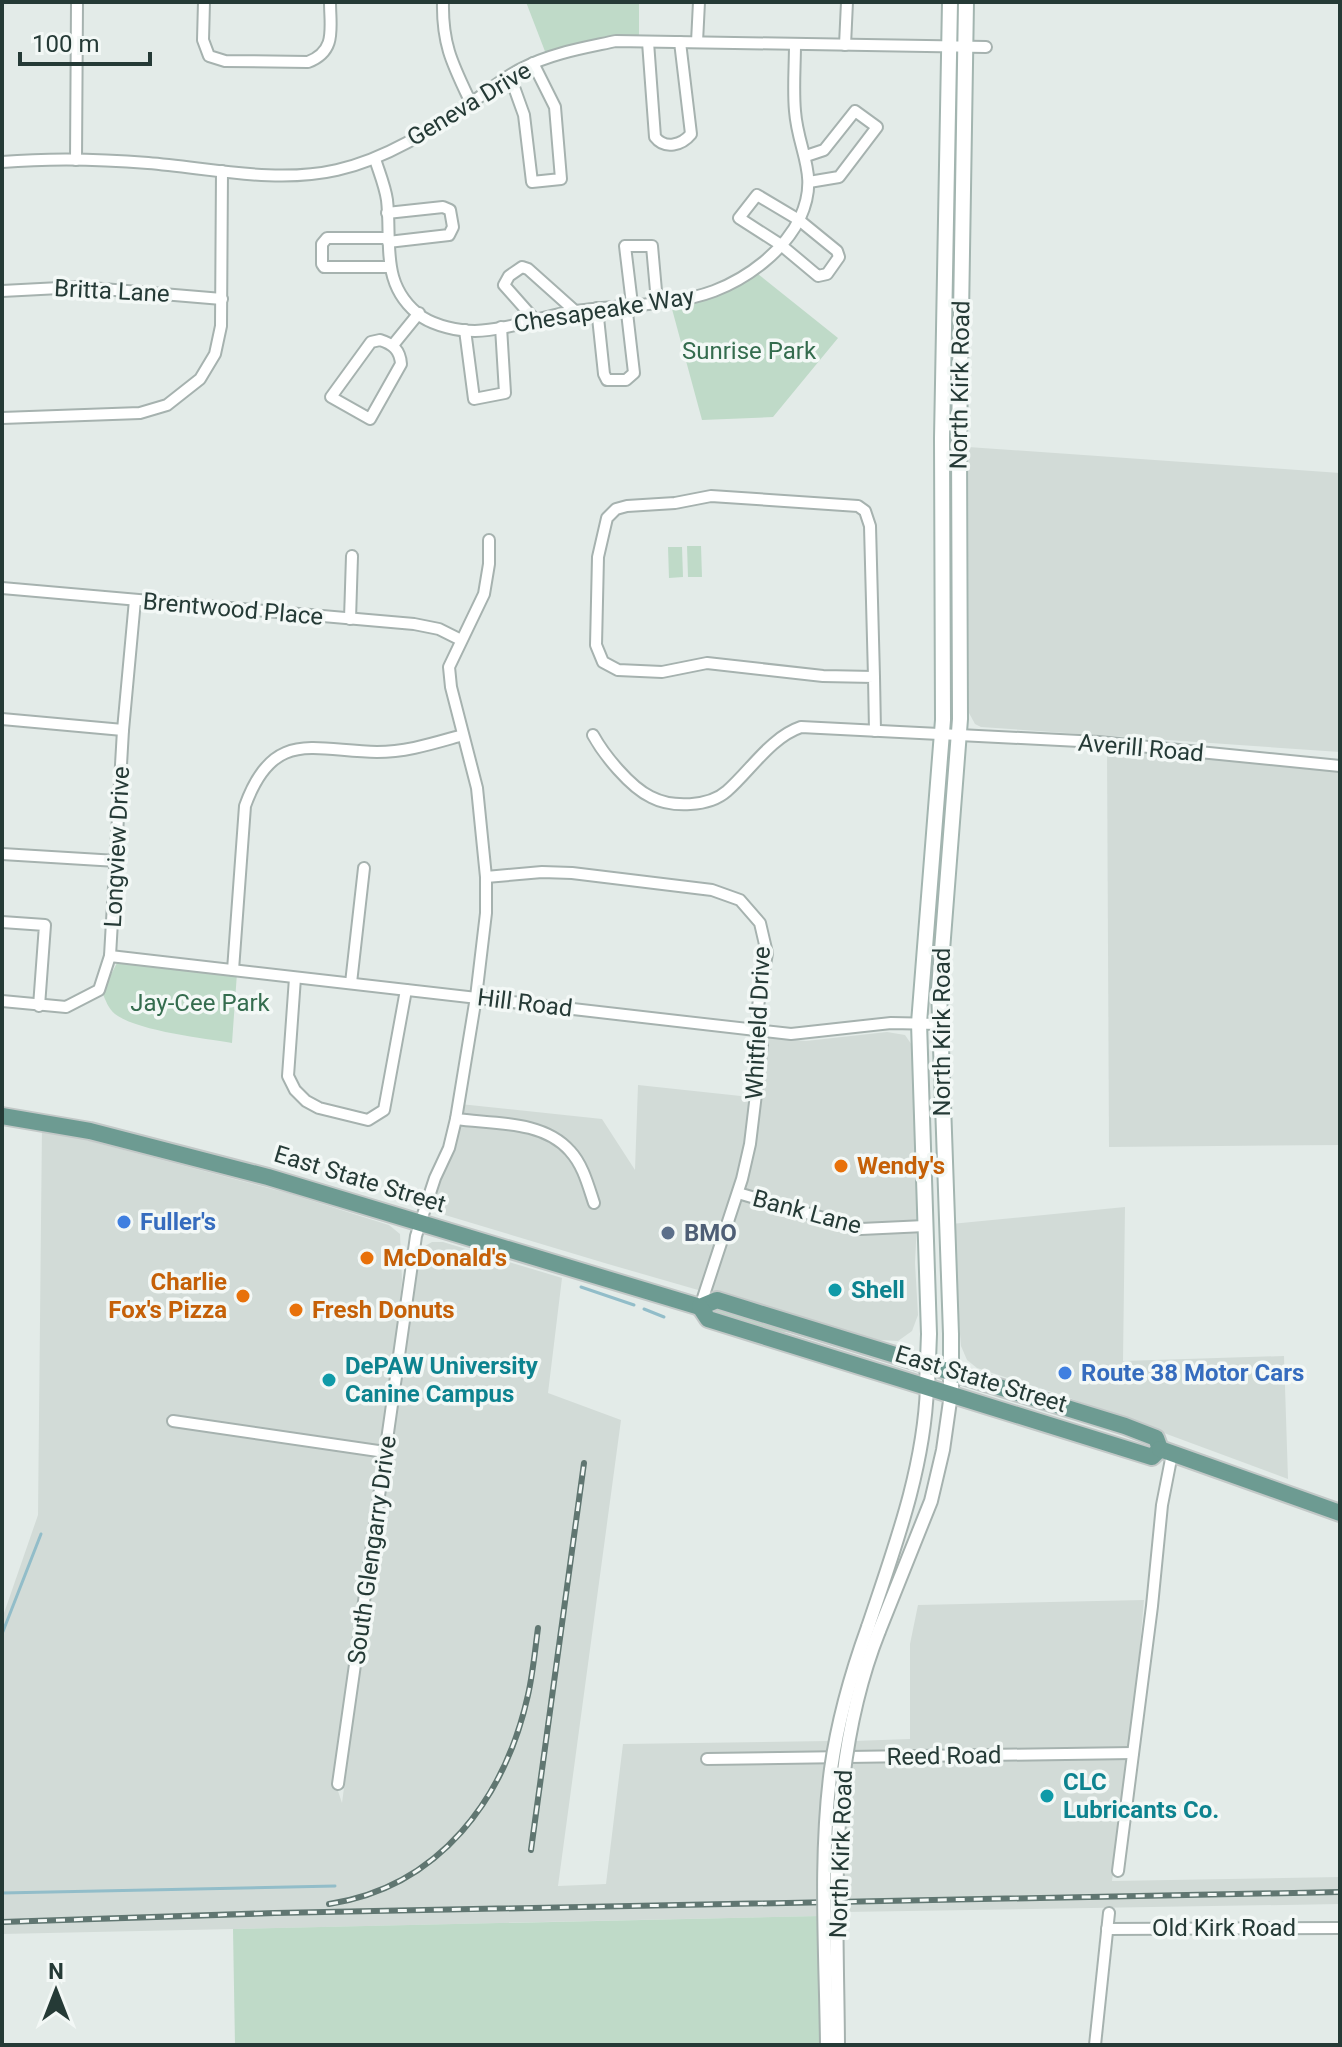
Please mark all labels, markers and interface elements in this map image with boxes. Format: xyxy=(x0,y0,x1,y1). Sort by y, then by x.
scale bar xyxy=(20,16,150,66)
text: 100 m xyxy=(32,30,99,58)
street label: Geneva Drive xyxy=(402,56,536,152)
street label: Britta Lane xyxy=(54,274,170,308)
street label: Chesapeake Way xyxy=(512,282,697,338)
street label: North Kirk Road xyxy=(945,300,975,470)
park label: Sunrise Park xyxy=(682,337,817,365)
street label: Brentwood Place xyxy=(142,587,324,631)
street label: Averill Road xyxy=(1077,729,1205,767)
street label: Longview Drive xyxy=(99,766,135,928)
street label: Whitfield Drive xyxy=(740,946,776,1100)
street label: North Kirk Road xyxy=(928,948,956,1116)
street label: Hill Road xyxy=(476,983,574,1023)
park label: Jay-Cee Park xyxy=(130,989,271,1017)
street label: East State Street xyxy=(271,1140,449,1218)
place label: Wendy's xyxy=(857,1152,945,1180)
marker: Wendy's xyxy=(832,1157,850,1175)
street label: Bank Lane xyxy=(750,1184,864,1240)
place label: Fuller's xyxy=(140,1208,216,1236)
marker: Fuller's xyxy=(115,1213,133,1231)
place label: BMO xyxy=(684,1219,737,1247)
marker: BMO xyxy=(659,1224,677,1242)
place label: McDonald's xyxy=(383,1244,507,1272)
marker: McDonald's xyxy=(358,1249,376,1267)
place label: Charlie Fox's Pizza xyxy=(108,1268,227,1324)
place label: Shell xyxy=(851,1276,905,1304)
marker: Shell xyxy=(826,1281,844,1299)
marker: Charlie Fox's Pizza xyxy=(234,1287,252,1305)
place label: Fresh Donuts xyxy=(312,1296,455,1324)
marker: Fresh Donuts xyxy=(287,1301,305,1319)
street label: East State Street xyxy=(892,1340,1070,1418)
place label: DePAW University Canine Campus xyxy=(345,1352,539,1408)
place label: Route 38 Motor Cars xyxy=(1081,1359,1304,1387)
marker: Route 38 Motor Cars xyxy=(1056,1364,1074,1382)
marker: DePAW University Canine Campus xyxy=(320,1371,338,1389)
street label: South Glengarry Drive xyxy=(342,1434,402,1666)
street label: Reed Road xyxy=(886,1741,1002,1771)
place label: CLC Lubricants Co. xyxy=(1063,1768,1219,1824)
street label: North Kirk Road xyxy=(824,1769,858,1939)
marker: CLC Lubricants Co. xyxy=(1038,1787,1056,1805)
street label: Old Kirk Road xyxy=(1152,1914,1296,1942)
north arrow xyxy=(16,1951,96,2031)
text: N xyxy=(48,1959,64,1984)

